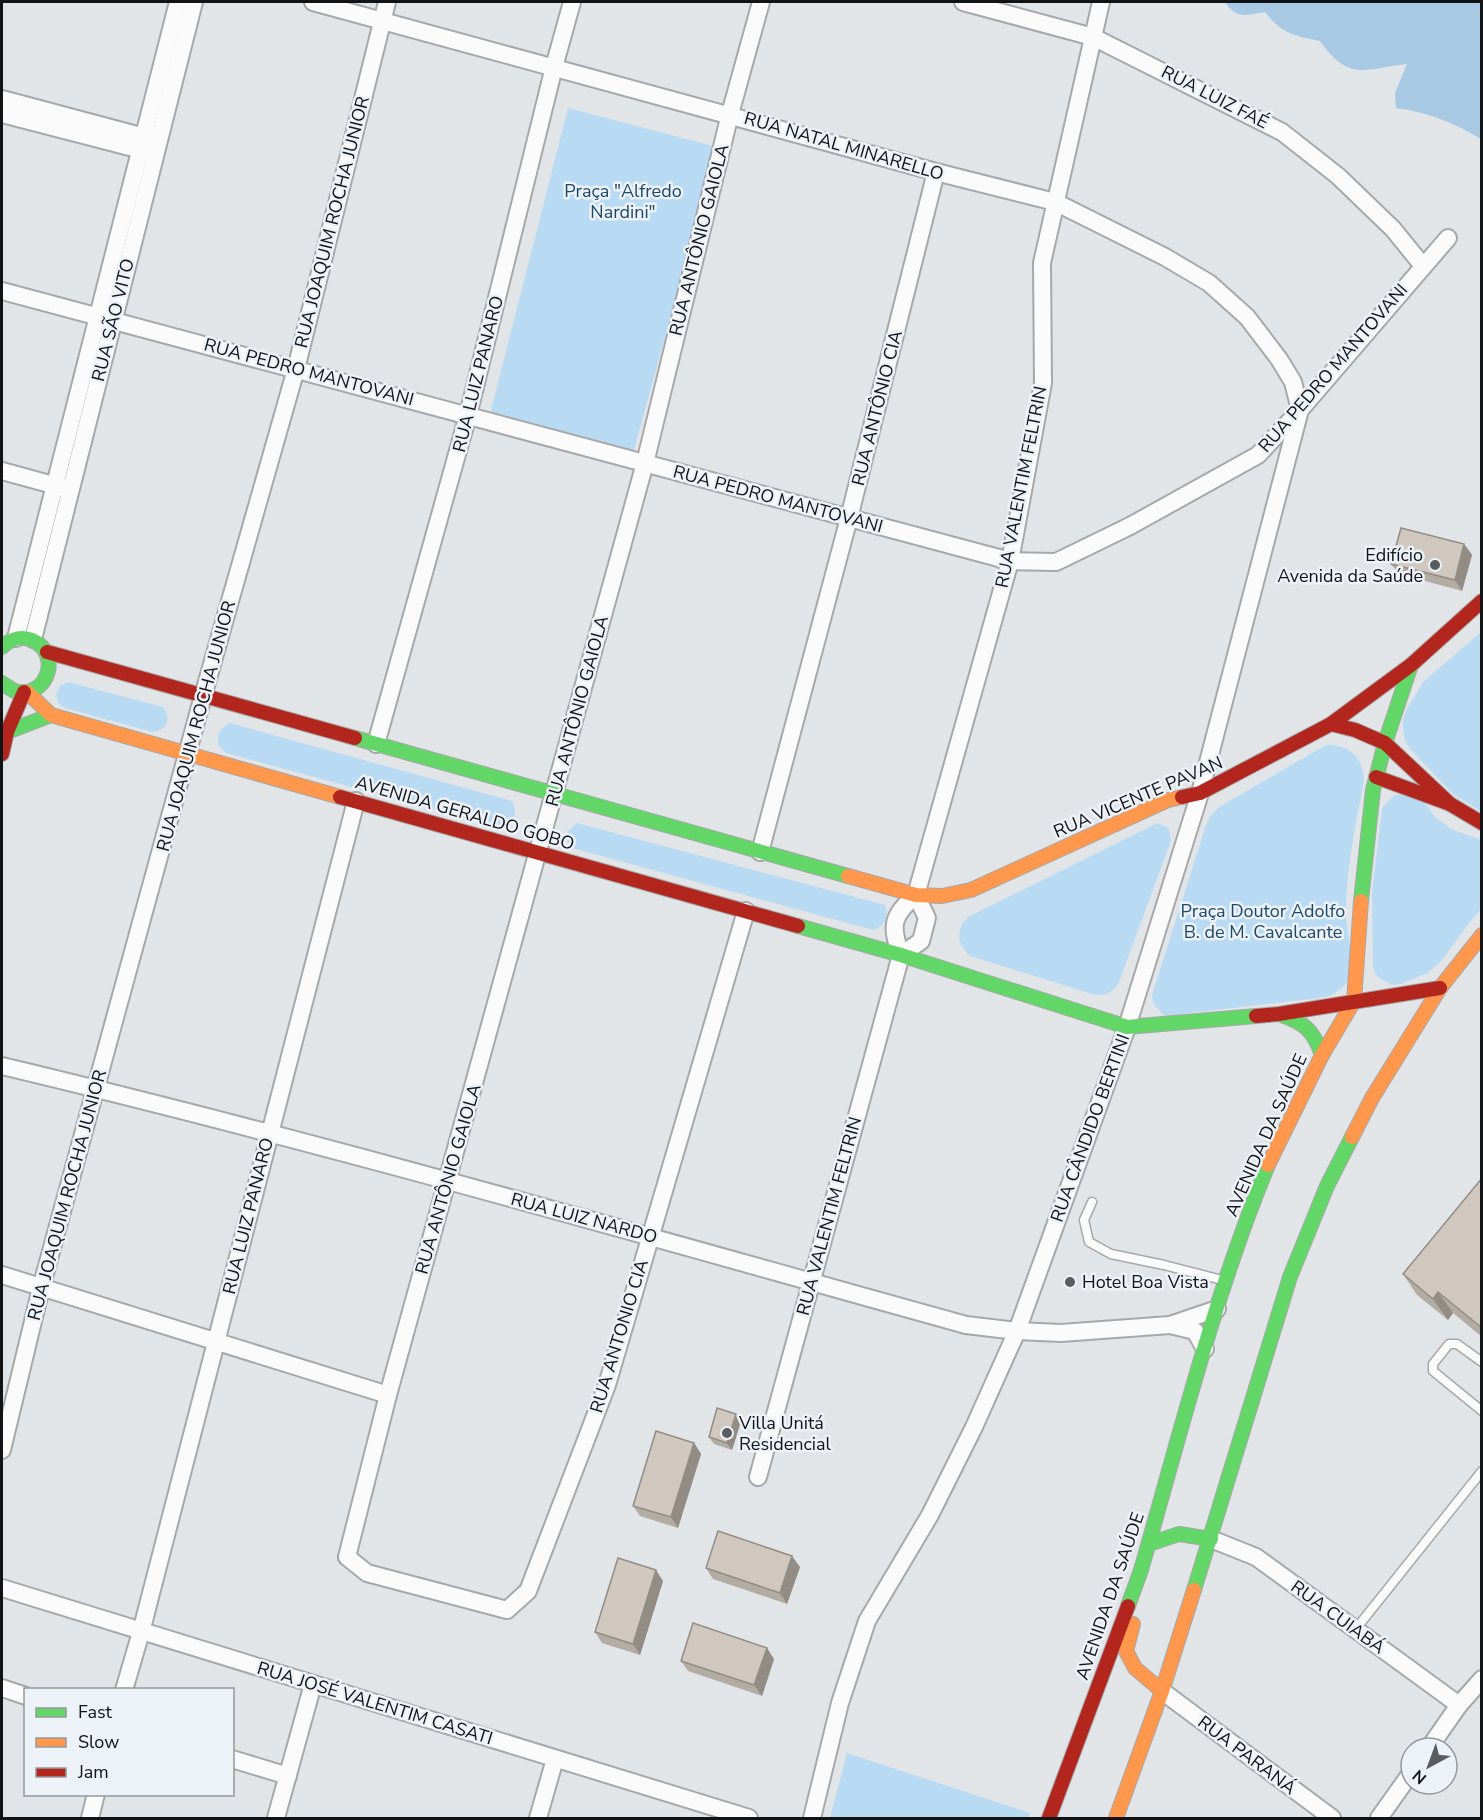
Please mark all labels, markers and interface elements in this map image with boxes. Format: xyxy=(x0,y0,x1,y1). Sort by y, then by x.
street label: RUA LUIZ FAÉ xyxy=(1157,60,1273,134)
street label: RUA JOAQUIM ROCHA JUNIOR xyxy=(289,94,375,350)
street label: RUA NATAL MINARELLO xyxy=(741,106,947,186)
street label: RUA ANTÔNIO GAIOLA xyxy=(664,142,734,338)
park label: Praça "Alfredo Nardini" xyxy=(564,179,682,224)
street label: RUA SÃO VITO xyxy=(86,256,140,384)
street label: RUA PEDRO MANTOVANI xyxy=(1253,279,1413,457)
street label: RUA LUIZ PANARO xyxy=(447,293,509,455)
street label: RUA ANTÔNIO CIA xyxy=(846,328,908,488)
street label: RUA PEDRO MANTOVANI xyxy=(201,332,417,412)
street label: RUA VALENTIM FELTRIN xyxy=(990,384,1052,590)
street label: RUA PEDRO MANTOVANI xyxy=(670,459,886,539)
place label: Edifício Avenida da Saúde xyxy=(1277,543,1423,588)
marker: Edifício Avenida da Saúde xyxy=(1428,558,1442,572)
street label: RUA JOAQUIM ROCHA JUNIOR xyxy=(151,598,241,854)
street label: RUA ANTÔNIO GAIOLA xyxy=(540,613,614,809)
street label: RUA VICENTE PAVAN xyxy=(1050,750,1226,844)
street label: AVENIDA GERALDO GOBO xyxy=(353,770,577,856)
park label: Praça Doutor Adolfo B. de M. Cavalcante xyxy=(1181,899,1345,944)
street label: RUA CÂNDIDO BERTINI xyxy=(1045,1031,1135,1225)
street label: AVENIDA DA SAÚDE xyxy=(1219,1050,1313,1220)
street label: RUA JOAQUIM ROCHA JUNIOR xyxy=(22,1067,112,1323)
street label: RUA ANTÔNIO GAIOLA xyxy=(409,1081,487,1277)
street label: RUA VALENTIM FELTRIN xyxy=(791,1114,867,1318)
street label: RUA LUIZ PANARO xyxy=(217,1135,279,1297)
street label: RUA LUIZ NARDO xyxy=(508,1187,660,1249)
street label: RUA ANTONIO CIA xyxy=(584,1256,654,1416)
place label: Hotel Boa Vista xyxy=(1082,1270,1209,1294)
marker: Hotel Boa Vista xyxy=(1063,1275,1077,1289)
place label: Villa Unitá Residencial xyxy=(738,1411,832,1456)
marker: Villa Unitá Residencial xyxy=(720,1426,734,1440)
street label: AVENIDA DA SAÚDE xyxy=(1070,1509,1150,1683)
street label: RUA CUIABÁ xyxy=(1286,1575,1390,1659)
street label: RUA JOSÉ VALENTIM CASATI xyxy=(254,1656,496,1750)
legend xyxy=(24,1688,234,1796)
text: Fast xyxy=(78,1700,113,1724)
street label: RUA PARANÁ xyxy=(1193,1710,1301,1800)
text: Slow xyxy=(78,1730,119,1754)
north arrow xyxy=(1399,1736,1459,1796)
text: Jam xyxy=(77,1760,109,1784)
text: N xyxy=(1408,1764,1432,1789)

